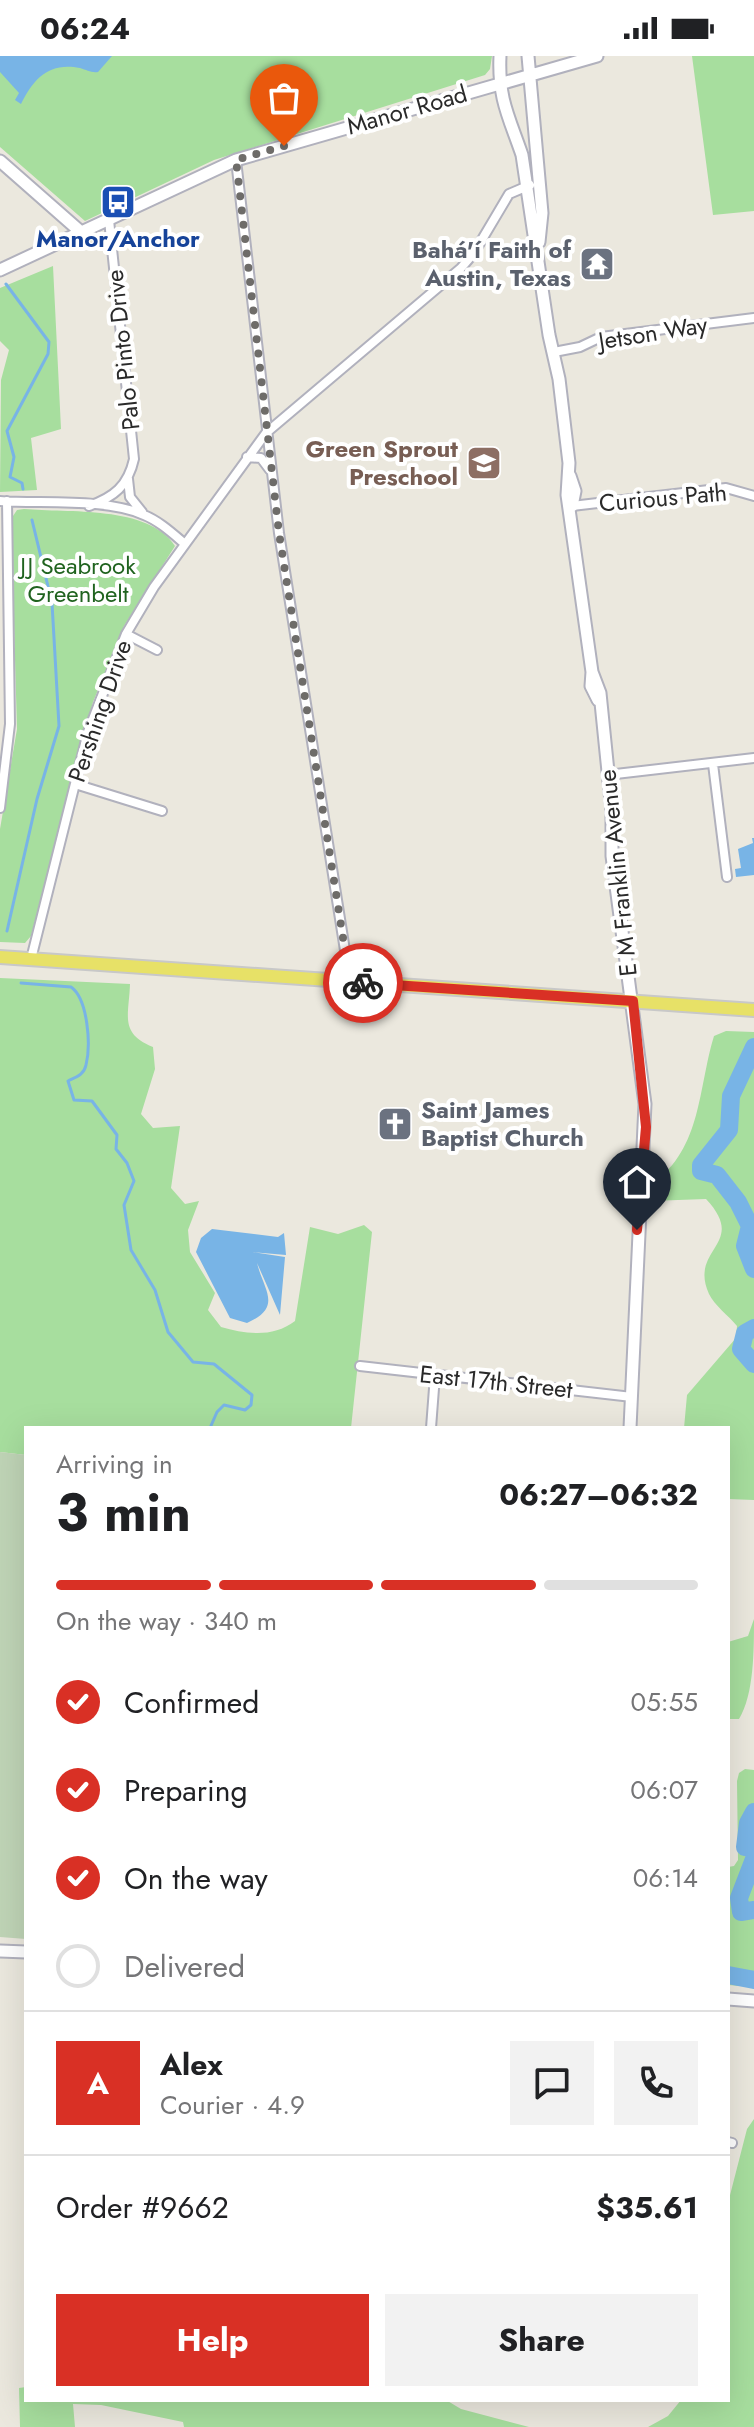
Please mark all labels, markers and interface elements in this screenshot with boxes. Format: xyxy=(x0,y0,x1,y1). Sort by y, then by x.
text: 06:24 xyxy=(40,7,130,50)
pin xyxy=(250,64,318,146)
icon: bag xyxy=(262,76,306,120)
street label: Manor Road xyxy=(342,76,471,143)
bus stop icon: Manor/Anchor xyxy=(99,183,137,221)
place label: Manor/Anchor xyxy=(36,221,200,256)
place label: Bahá'í Faith of Austin, Texas xyxy=(412,232,573,295)
temple icon: Bahá'í Faith of Austin, Texas xyxy=(578,245,616,283)
street label: Palo Pinto Drive xyxy=(97,268,148,432)
street label: Jetson Way xyxy=(593,307,710,359)
place label: Green Sprout Preschool xyxy=(306,431,458,494)
school or university icon: Green Sprout Preschool xyxy=(465,444,503,482)
street label: Curious Path xyxy=(597,474,728,521)
park label: JJ Seabrook Greenbelt xyxy=(17,548,136,611)
street label: Pershing Drive xyxy=(59,635,140,787)
street label: E M Franklin Avenue xyxy=(589,768,646,978)
courier xyxy=(323,943,403,1023)
icon: bike xyxy=(341,961,385,1005)
place label: Saint James Baptist Church xyxy=(421,1092,584,1155)
church icon: Saint James Baptist Church xyxy=(376,1105,414,1143)
pin xyxy=(603,1148,671,1230)
icon: home xyxy=(615,1160,659,1204)
street label: East 17th Street xyxy=(418,1356,574,1407)
text: Arriving in xyxy=(56,1445,173,1483)
text: 06:27–06:32 xyxy=(499,1473,698,1516)
text: 3 min xyxy=(56,1475,191,1551)
text: On the way · 340 m xyxy=(56,1602,277,1640)
icon: check xyxy=(56,1680,100,1724)
text: Confirmed xyxy=(124,1681,259,1724)
text: 05:55 xyxy=(631,1683,698,1721)
icon: check xyxy=(56,1768,100,1812)
text: Preparing xyxy=(124,1769,248,1812)
text: 06:07 xyxy=(630,1771,698,1809)
icon: check xyxy=(56,1856,100,1900)
text: On the way xyxy=(124,1857,268,1900)
text: 06:14 xyxy=(633,1859,698,1897)
text: Delivered xyxy=(124,1945,245,1988)
button: chat xyxy=(510,2041,594,2125)
button: phone xyxy=(614,2041,698,2125)
text: Alex xyxy=(160,2043,223,2086)
text: A xyxy=(87,2062,109,2105)
text: Courier · 4.9 xyxy=(160,2086,305,2124)
text: Order #9662 xyxy=(56,2186,229,2229)
text: $35.61 xyxy=(596,2186,698,2229)
button: Help xyxy=(56,2294,369,2386)
button: Share xyxy=(385,2294,698,2386)

